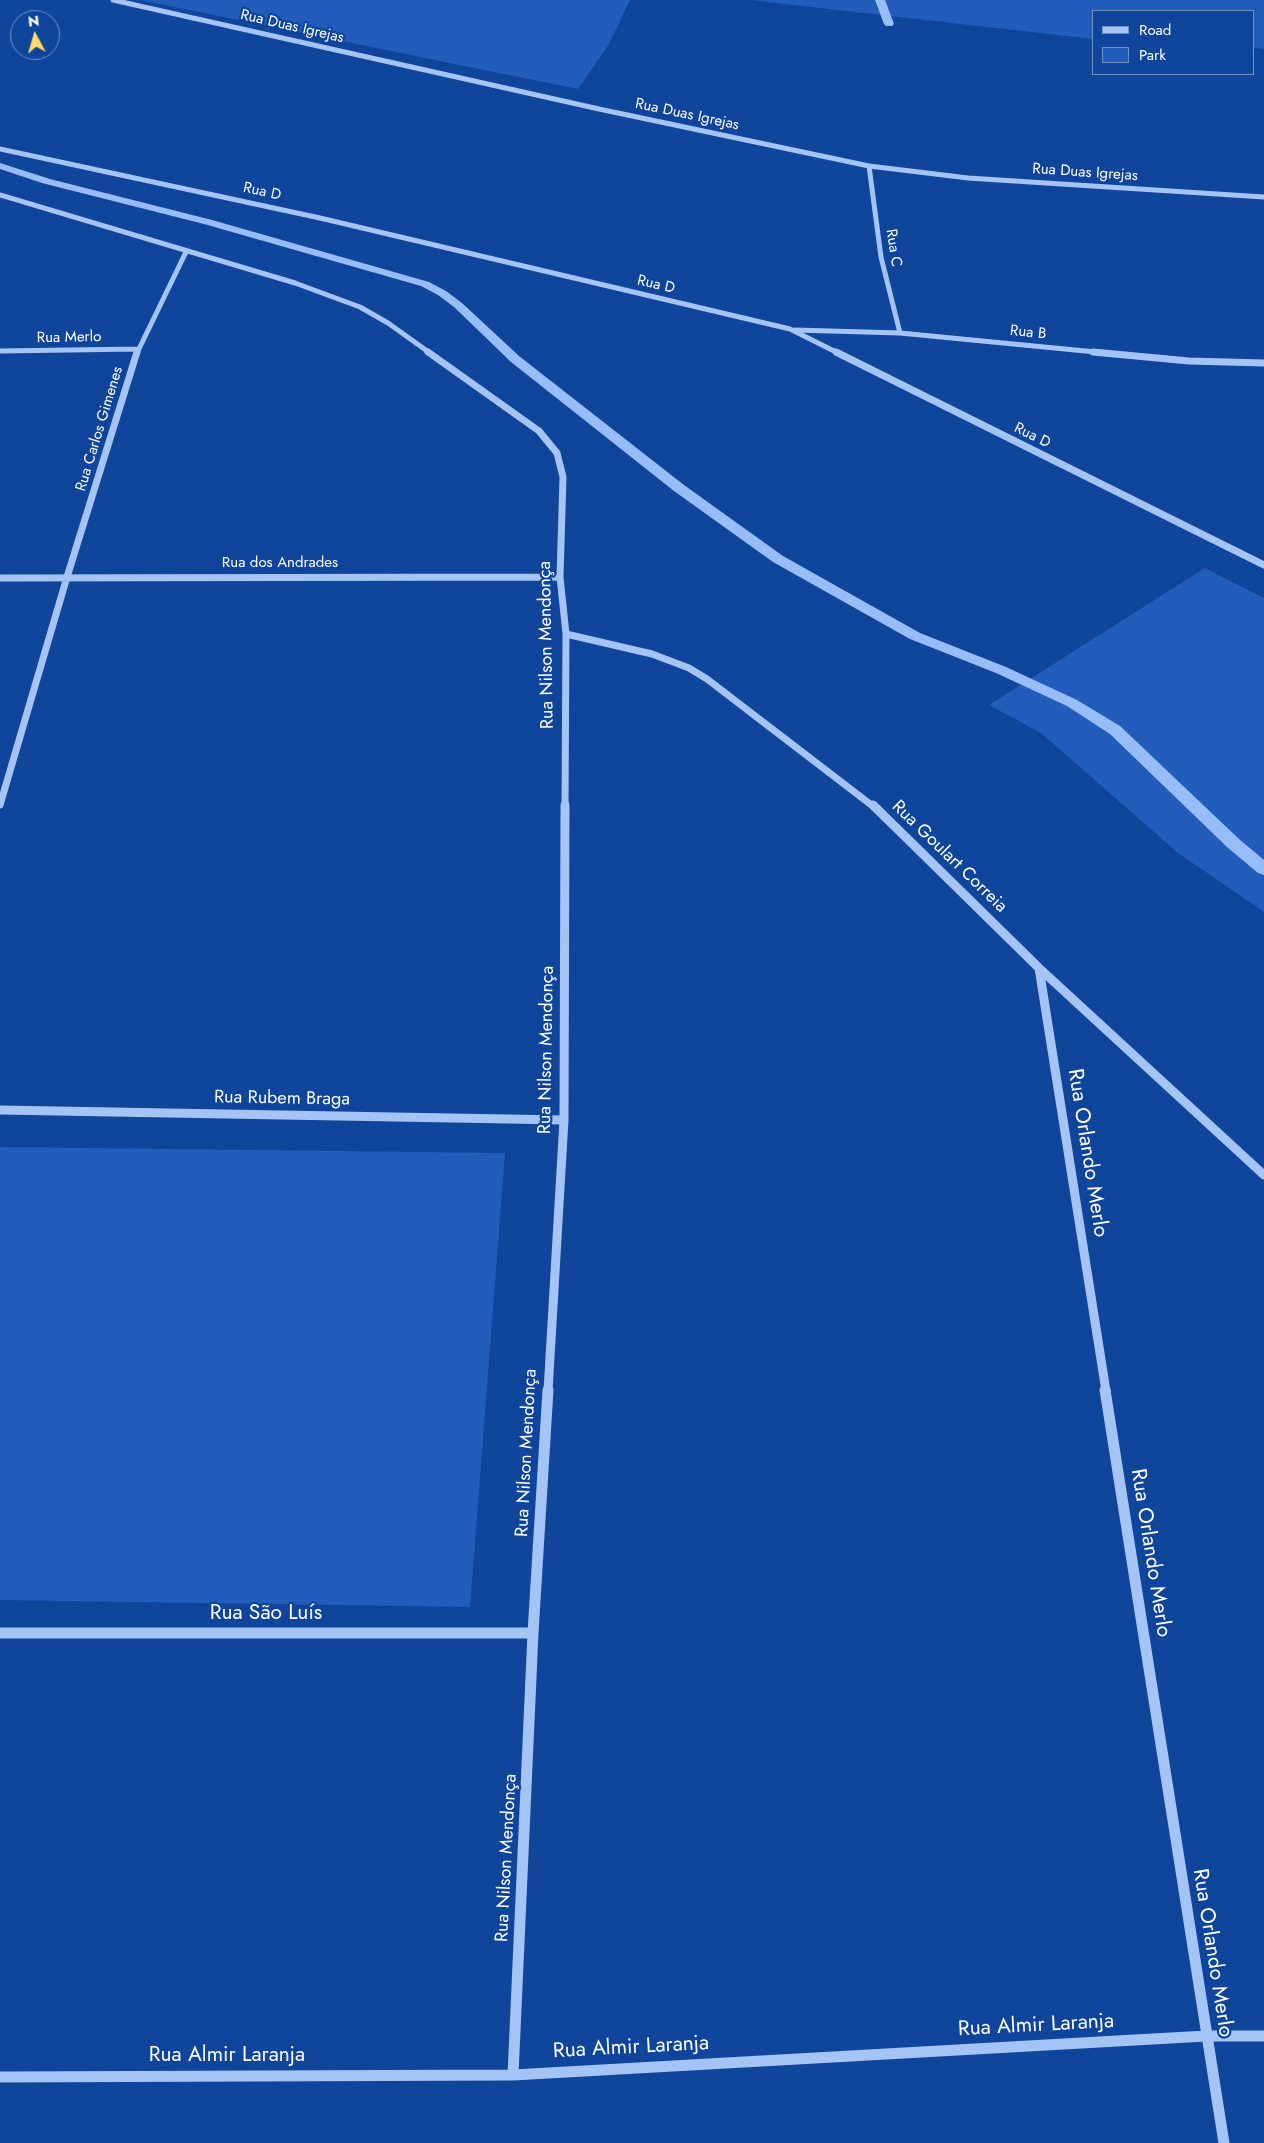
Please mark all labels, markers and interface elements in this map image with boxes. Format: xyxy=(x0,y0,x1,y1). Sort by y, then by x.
street label: Rua Duas Igrejas xyxy=(238,6,346,48)
north arrow xyxy=(10,10,60,60)
legend xyxy=(1092,10,1254,75)
text: N xyxy=(27,11,40,32)
text: Road xyxy=(1139,19,1171,41)
text: Park xyxy=(1139,44,1166,66)
street label: Rua Duas Igrejas xyxy=(633,95,741,135)
street label: Rua Duas Igrejas xyxy=(1032,160,1138,186)
street label: Rua D xyxy=(241,179,283,205)
street label: Rua C xyxy=(881,228,905,268)
street label: Rua D xyxy=(635,272,677,298)
street label: Rua B xyxy=(1009,322,1047,344)
street label: Rua Merlo xyxy=(37,328,101,348)
street label: Rua Carlos Gimenes xyxy=(72,364,128,494)
street label: Rua D xyxy=(1011,420,1053,452)
street label: Rua dos Andrades xyxy=(222,554,338,572)
street label: Rua Nilson Mendonça xyxy=(535,561,559,729)
street label: Rua Goulart Correia xyxy=(887,796,1011,918)
street label: Rua Nilson Mendonça xyxy=(535,966,559,1134)
street label: Rua Orlando Merlo xyxy=(1061,1067,1113,1239)
street label: Rua Rubem Braga xyxy=(214,1087,350,1111)
street label: Rua Nilson Mendonça xyxy=(512,1368,542,1538)
street label: Rua Orlando Merlo xyxy=(1124,1467,1176,1639)
street label: Rua São Luís xyxy=(210,1601,322,1627)
street label: Rua Nilson Mendonça xyxy=(492,1773,522,1943)
street label: Rua Orlando Merlo xyxy=(1186,1867,1238,2039)
street label: Rua Almir Laranja xyxy=(957,2009,1115,2043)
street label: Rua Almir Laranja xyxy=(552,2031,710,2065)
street label: Rua Almir Laranja xyxy=(149,2043,305,2069)

